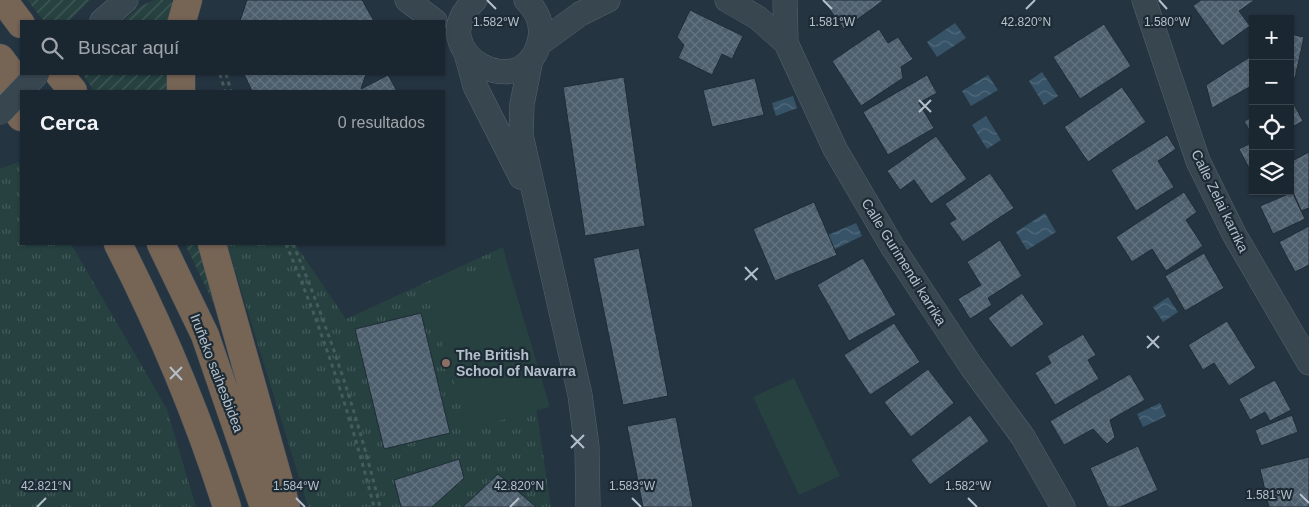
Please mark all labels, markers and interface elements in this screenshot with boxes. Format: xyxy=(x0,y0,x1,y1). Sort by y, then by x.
text: 1.582°W xyxy=(473,15,520,29)
text: 1.581°W xyxy=(809,15,856,29)
text: 42.820°N xyxy=(1001,15,1051,29)
text: 1.580°W xyxy=(1144,15,1191,29)
map controls xyxy=(1249,15,1294,195)
button: + xyxy=(1249,15,1294,60)
search box xyxy=(20,20,445,75)
icon: search xyxy=(38,34,66,62)
text: Buscar aquí xyxy=(78,37,179,58)
button: − xyxy=(1249,60,1294,105)
button: locate xyxy=(1249,105,1294,150)
text: Cerca xyxy=(40,111,98,134)
text: 0 resultados xyxy=(338,114,425,131)
street label: Calle Zelai karrika xyxy=(1188,147,1252,255)
button: layers xyxy=(1249,150,1294,195)
street label: Calle Gurimendi karrika xyxy=(858,196,950,328)
street label: Iruñeko saihesbidea xyxy=(187,312,247,435)
place label: The British School of Navarra xyxy=(456,347,576,379)
marker: The British School of Navarra xyxy=(440,357,452,369)
text: 42.821°N xyxy=(21,479,71,493)
text: 1.584°W xyxy=(273,479,320,493)
text: 42.820°N xyxy=(494,479,544,493)
text: 1.583°W xyxy=(609,479,656,493)
text: 1.582°W xyxy=(945,479,992,493)
text: 1.581°W xyxy=(1246,488,1293,502)

